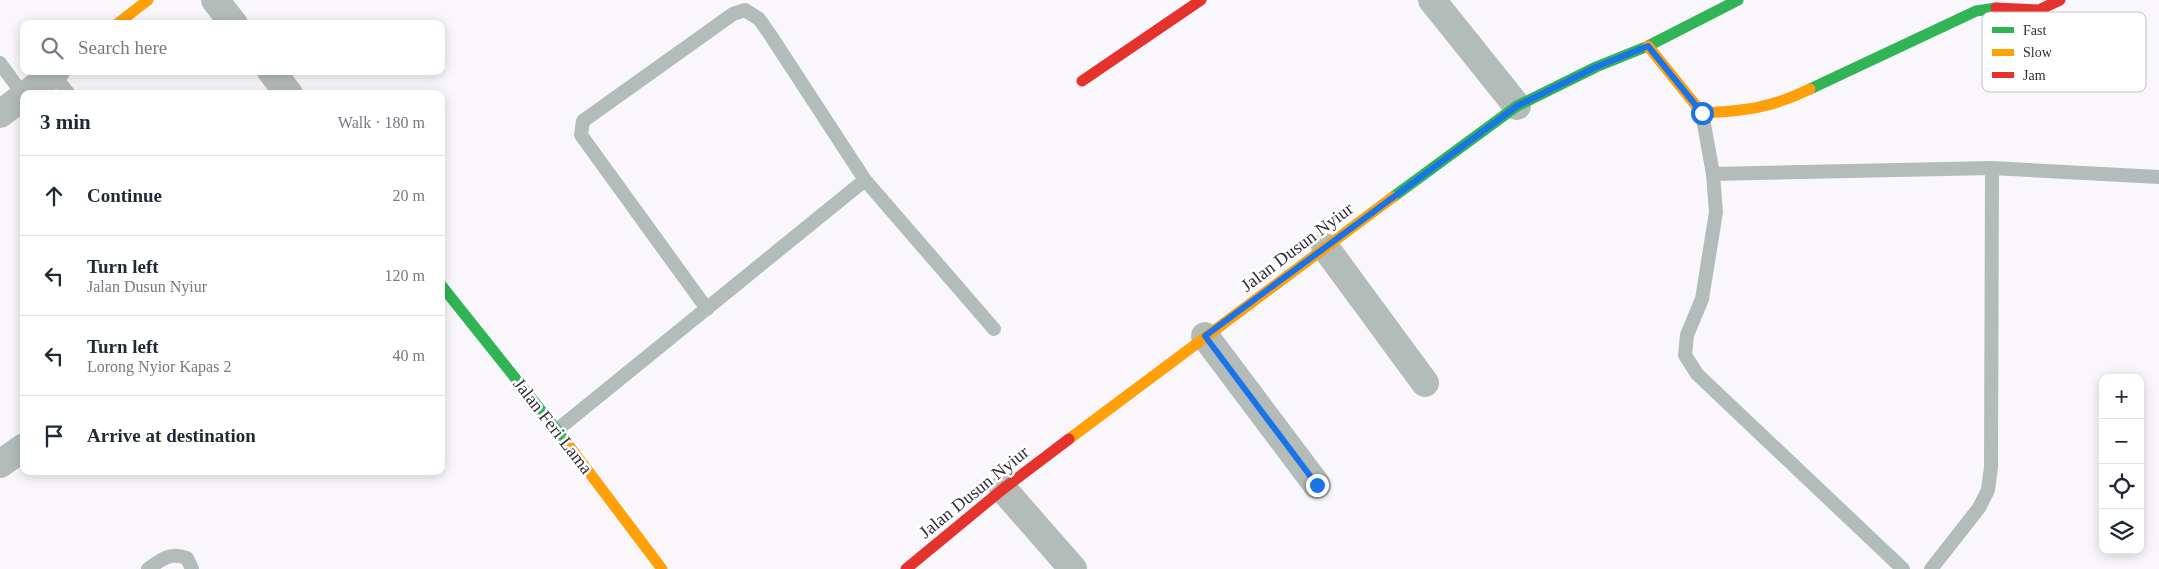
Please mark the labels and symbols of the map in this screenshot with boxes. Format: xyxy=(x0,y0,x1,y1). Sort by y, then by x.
legend xyxy=(1982,12,2146,92)
text: Fast xyxy=(2023,23,2046,38)
text: Slow xyxy=(2023,45,2053,60)
text: Jam xyxy=(2023,68,2046,83)
route start xyxy=(1691,102,1714,125)
street label: Jalan Dusun Nyiur xyxy=(1237,198,1357,296)
street label: Jalan Feri Lama xyxy=(509,374,597,478)
street label: Jalan Dusun Nyiur xyxy=(915,442,1033,542)
route end xyxy=(1306,474,1329,497)

